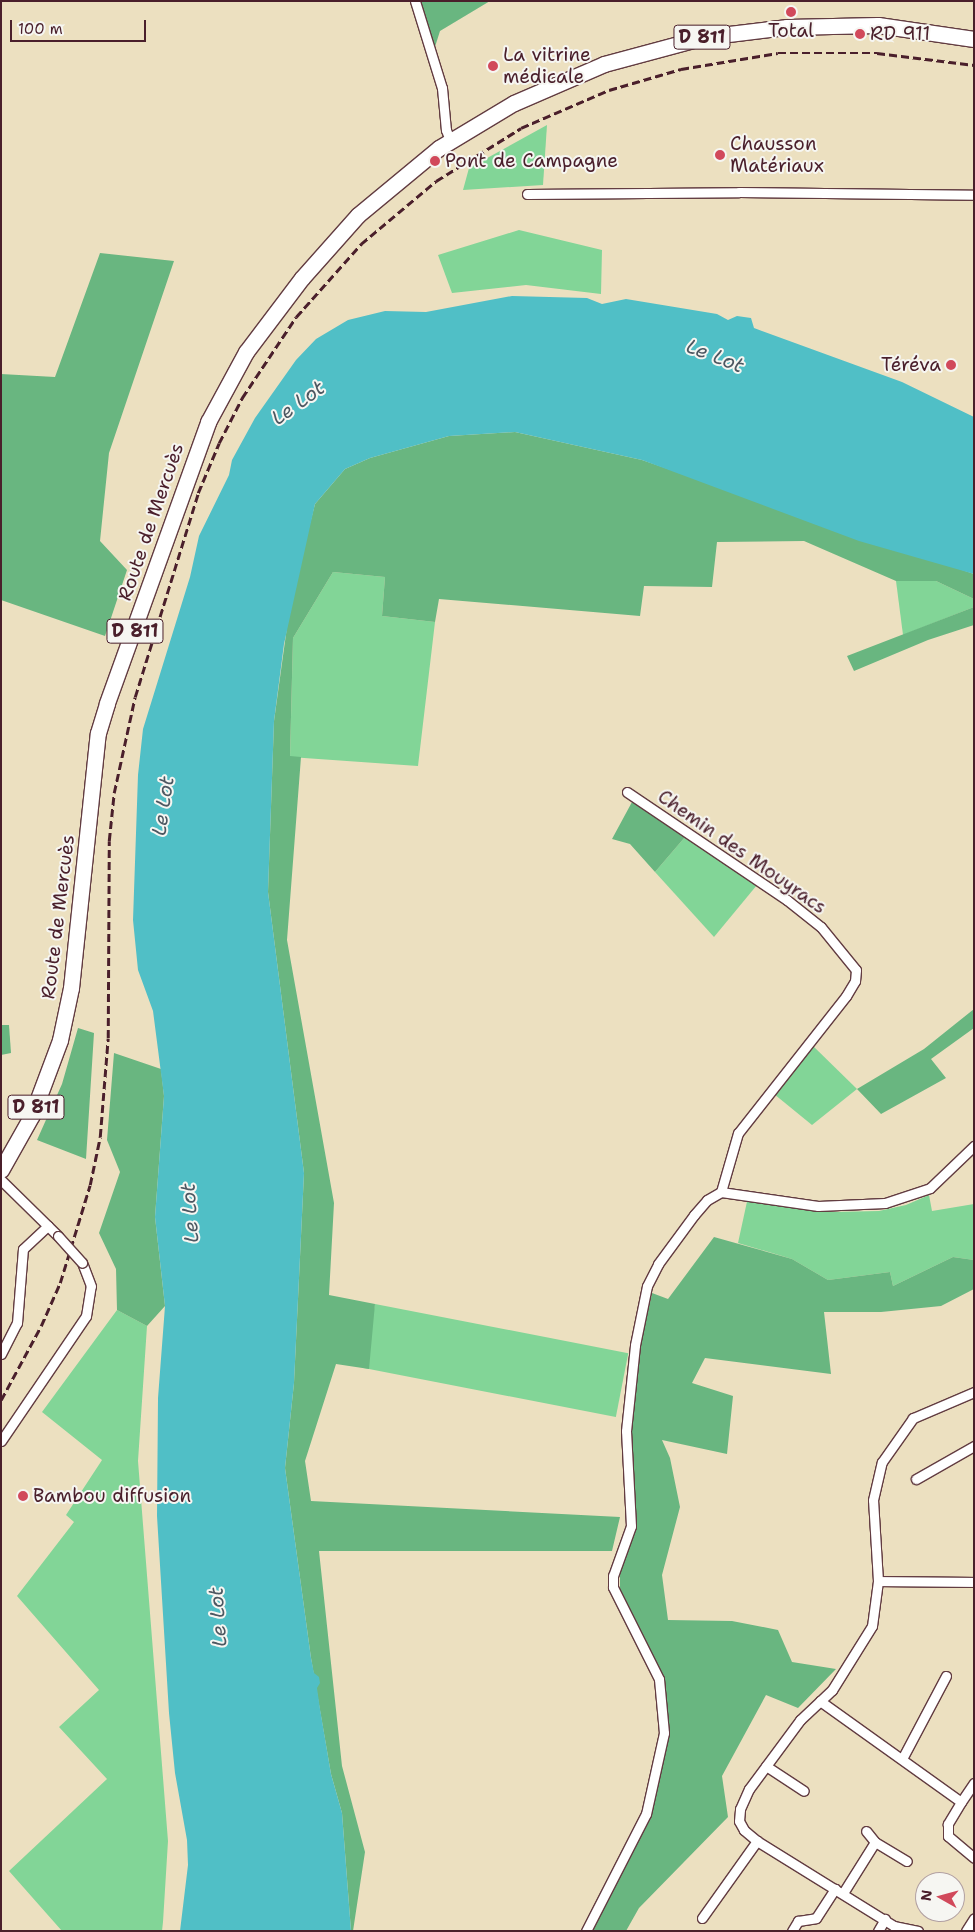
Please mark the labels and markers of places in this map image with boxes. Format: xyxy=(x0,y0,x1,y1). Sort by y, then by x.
marker: Total xyxy=(785,6,797,18)
place label: Total xyxy=(768,20,814,42)
place label: RD 911 xyxy=(870,23,930,45)
marker: RD 911 xyxy=(854,28,866,40)
place label: La vitrine médicale xyxy=(503,44,591,88)
marker: La vitrine médicale xyxy=(487,60,499,72)
place label: Chausson Matériaux xyxy=(730,133,824,177)
marker: Chausson Matériaux xyxy=(714,149,726,161)
place label: Pont de Campagne xyxy=(445,150,618,172)
marker: Pont de Campagne xyxy=(429,155,441,167)
place label: Téréva xyxy=(881,354,941,376)
marker: Téréva xyxy=(945,359,957,371)
place label: Bambou diffusion xyxy=(33,1485,191,1507)
marker: Bambou diffusion xyxy=(17,1490,29,1502)

